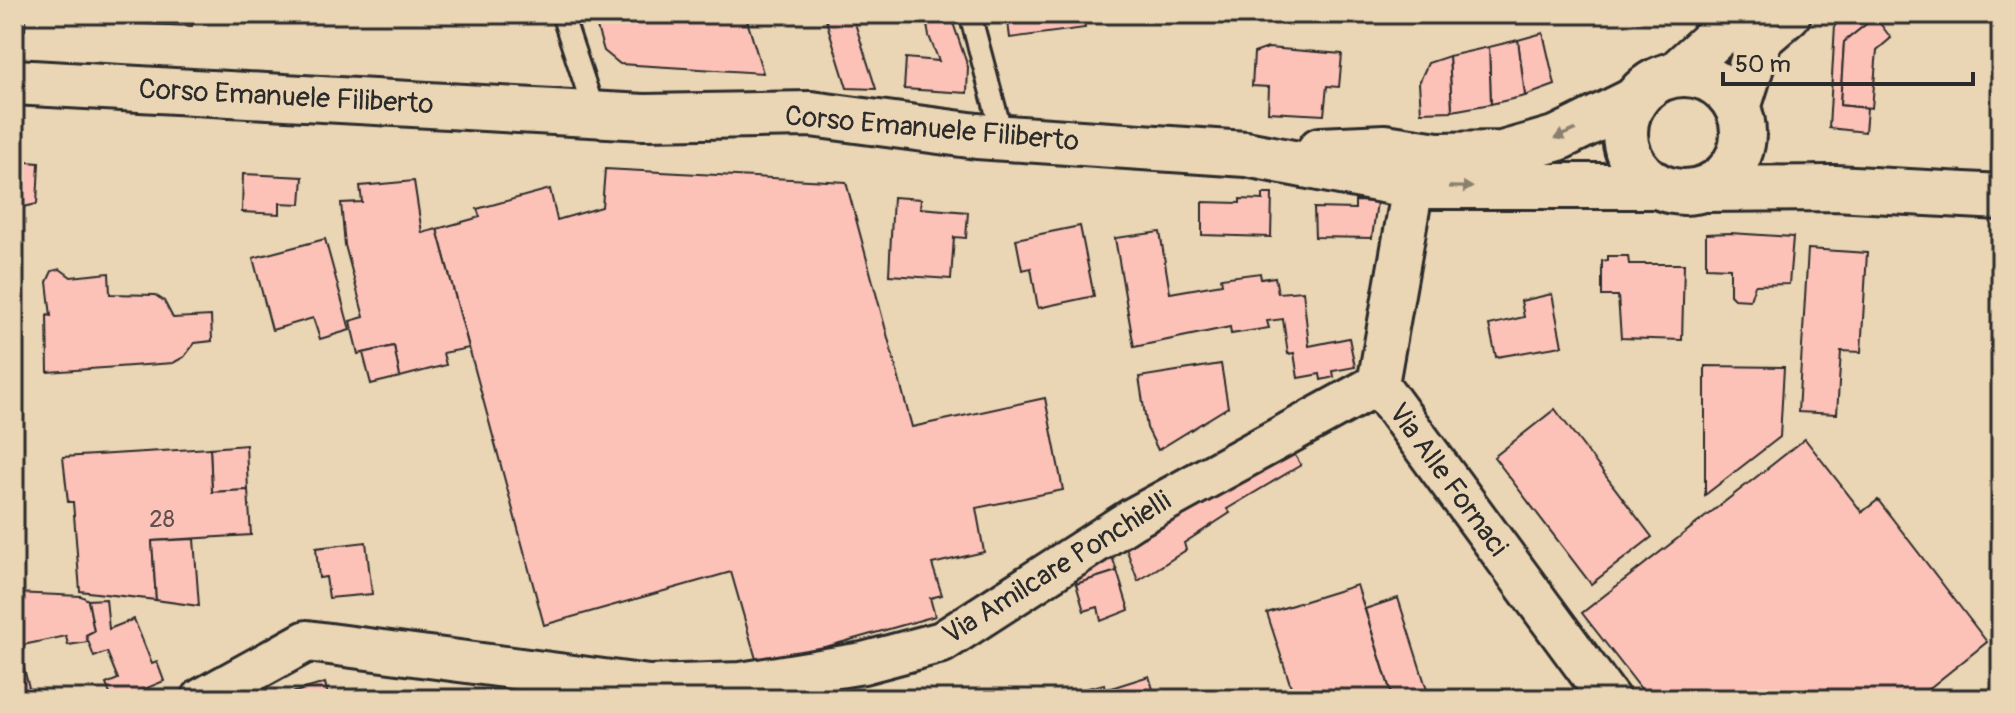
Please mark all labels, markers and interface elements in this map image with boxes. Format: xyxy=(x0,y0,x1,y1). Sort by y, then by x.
scale bar xyxy=(1723,36,1973,86)
text: 50 m xyxy=(1735,50,1791,79)
street label: Corso Emanuele Filiberto xyxy=(138,72,434,122)
street label: Corso Emanuele Filiberto xyxy=(783,99,1081,159)
one-way arrow xyxy=(1553,127,1577,140)
one-way arrow xyxy=(1449,181,1474,193)
street label: Via Alle Fornaci xyxy=(1381,397,1515,563)
street label: Via Amilcare Ponchielli xyxy=(936,484,1178,652)
house number: 28 xyxy=(149,505,175,534)

